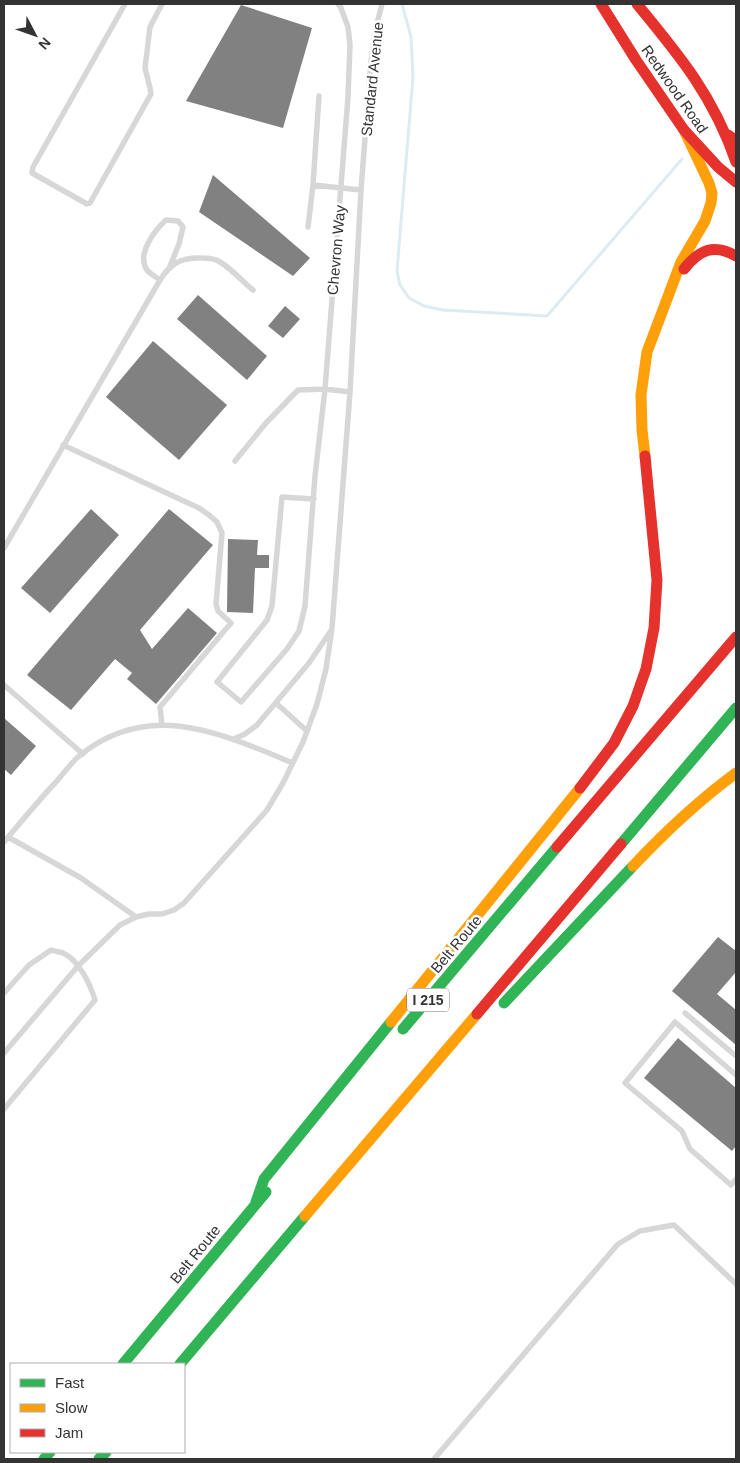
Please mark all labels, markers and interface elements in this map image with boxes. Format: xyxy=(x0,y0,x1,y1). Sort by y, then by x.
north arrow xyxy=(10,10,60,60)
street label: Standard Avenue xyxy=(358,21,386,137)
text: N xyxy=(35,34,54,53)
street label: Redwood Road xyxy=(638,42,712,136)
street label: Chevron Way xyxy=(324,204,348,296)
street label: Belt Route xyxy=(427,912,485,976)
road number: I 215 xyxy=(407,988,449,1012)
street label: Belt Route xyxy=(166,1221,224,1287)
legend xyxy=(10,1363,185,1453)
text: Fast xyxy=(55,1374,85,1391)
text: Slow xyxy=(55,1399,88,1416)
text: Jam xyxy=(55,1424,83,1441)

